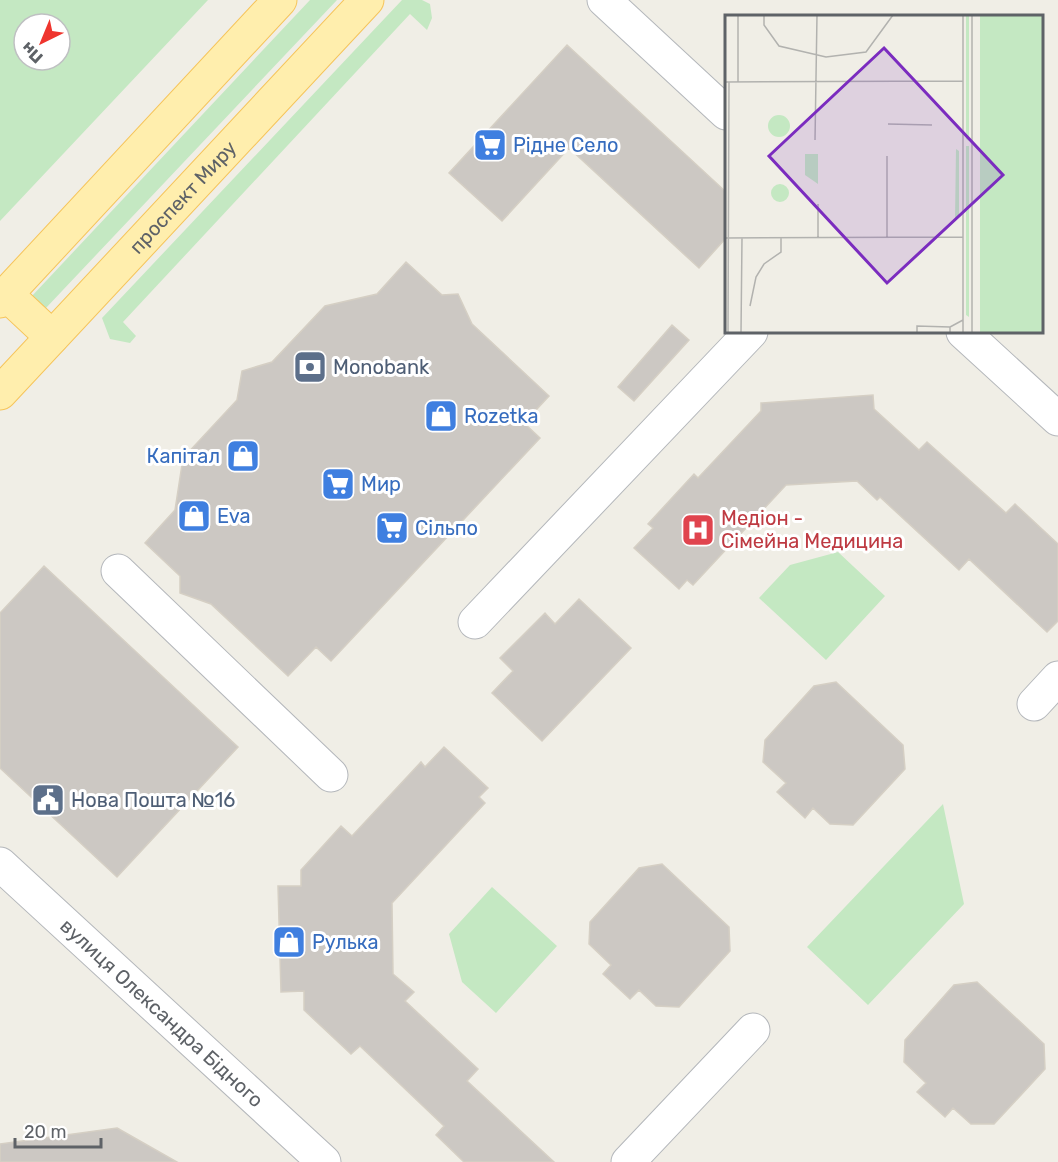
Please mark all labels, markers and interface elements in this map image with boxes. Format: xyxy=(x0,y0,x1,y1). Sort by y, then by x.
north arrow xyxy=(12,12,72,72)
inset map xyxy=(725,15,1043,333)
text: Пн xyxy=(18,38,47,67)
supermarket icon: Рідне Село xyxy=(472,127,508,163)
place label: Рідне Село xyxy=(513,133,618,157)
street label: проспект Миру xyxy=(124,136,241,259)
bank icon: Monobank xyxy=(292,349,328,385)
place label: Monobank xyxy=(333,355,430,379)
shop icon: Rozetka xyxy=(423,398,459,434)
place label: Rozetka xyxy=(464,404,539,428)
shop icon: Капітал xyxy=(225,438,261,474)
place label: Капітал xyxy=(147,444,220,468)
supermarket icon: Мир xyxy=(320,466,356,502)
place label: Мир xyxy=(361,472,401,496)
shop icon: Eva xyxy=(176,498,212,534)
place label: Eva xyxy=(217,504,251,528)
place label: Медіон - Сімейна Медицина xyxy=(721,506,903,553)
supermarket icon: Сільпо xyxy=(374,510,410,546)
hospital icon: Медіон - Сімейна Медицина xyxy=(680,512,716,548)
place label: Сільпо xyxy=(415,516,478,540)
public building icon: Нова Пошта №16 xyxy=(30,782,66,818)
place label: Нова Пошта №16 xyxy=(71,788,235,812)
street label: вулиця Олександра Бідного xyxy=(55,914,268,1112)
shop icon: Рулька xyxy=(271,924,307,960)
place label: Рулька xyxy=(312,930,379,954)
scale bar xyxy=(15,1111,100,1149)
text: 20 m xyxy=(24,1121,66,1143)

